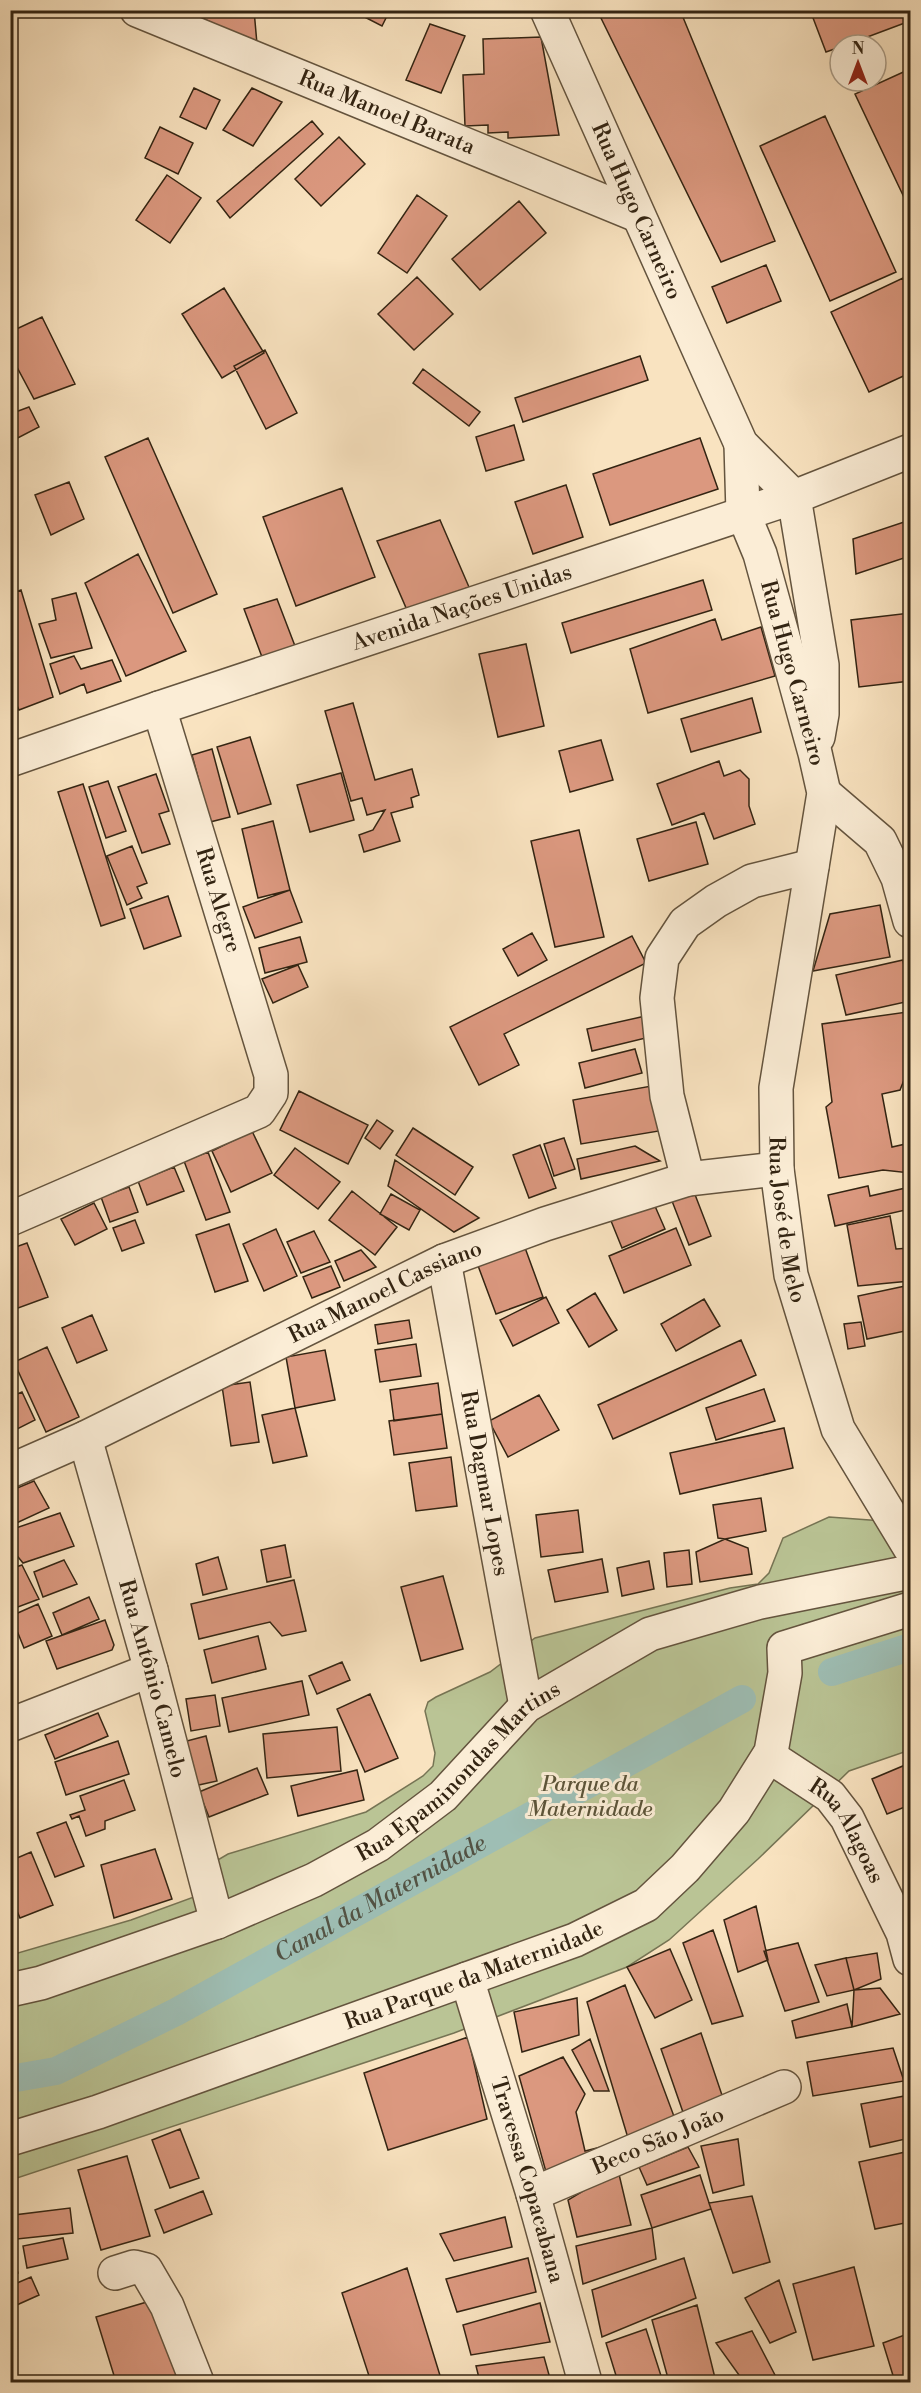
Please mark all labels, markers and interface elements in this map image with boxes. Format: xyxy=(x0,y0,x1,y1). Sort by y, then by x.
north arrow xyxy=(828,33,888,93)
text: N xyxy=(852,39,865,59)
street label: Rua Manoel Barata xyxy=(295,64,480,161)
street label: Rua Hugo Carneiro xyxy=(585,118,688,304)
street label: Avenida Nações Unidas xyxy=(348,558,575,657)
street label: Rua Hugo Carneiro xyxy=(754,577,831,768)
street label: Rua Alegre xyxy=(189,844,247,956)
street label: Rua José de Melo xyxy=(763,1136,812,1306)
street label: Rua Manoel Cassiano xyxy=(284,1235,486,1349)
street label: Rua Dagmar Lopes xyxy=(455,1388,515,1578)
street label: Rua Antônio Camelo xyxy=(112,1576,192,1781)
street label: Rua Epaminondas Martins xyxy=(352,1675,565,1868)
park label: Parque da Maternidade xyxy=(528,1771,652,1823)
street label: Rua Alagoas xyxy=(804,1772,890,1887)
water label: Canal da Maternidade xyxy=(269,1828,492,1970)
street label: Rua Parque da Maternidade xyxy=(340,1915,608,2036)
street label: Travessa Copacabana xyxy=(484,2074,571,2287)
street label: Beco São João xyxy=(587,2101,728,2181)

